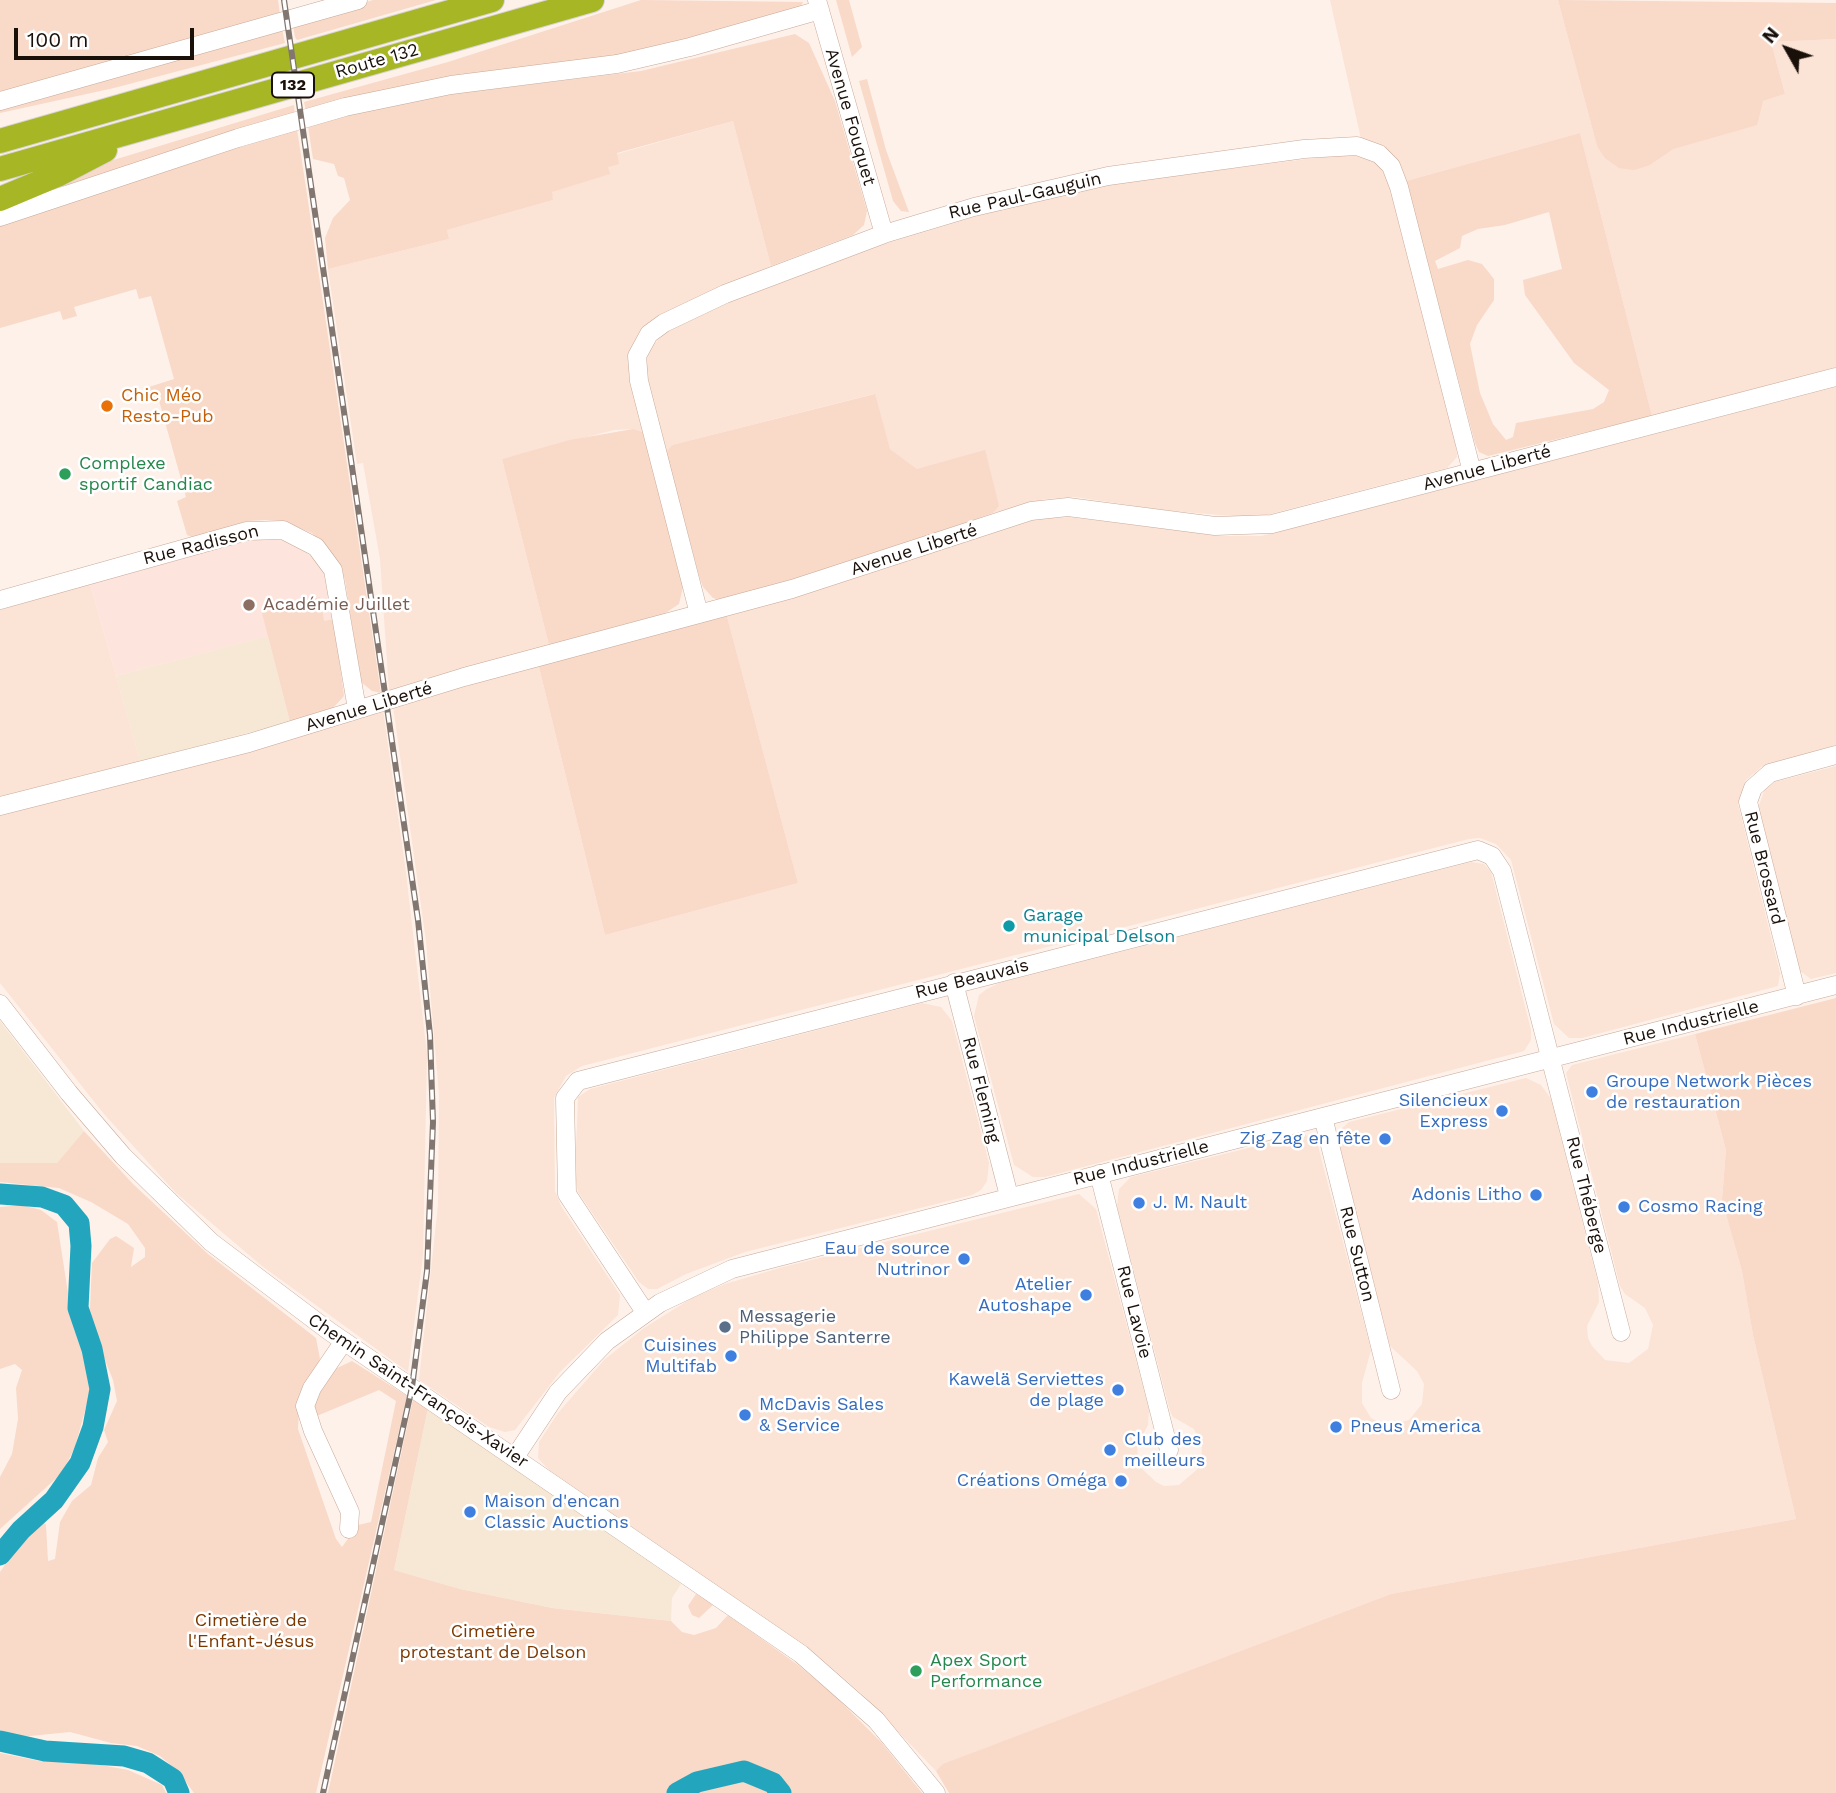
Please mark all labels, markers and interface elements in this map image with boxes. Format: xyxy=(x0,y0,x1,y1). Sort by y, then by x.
scale bar xyxy=(18,14,198,58)
north arrow xyxy=(1752,14,1822,84)
text: N xyxy=(1757,22,1784,48)
text: 100 m xyxy=(27,27,89,52)
street label: Route 132 xyxy=(333,39,421,83)
street label: Avenue Fouquet xyxy=(820,46,880,188)
road number: 132 xyxy=(272,72,314,97)
street label: Rue Paul-Gauguin xyxy=(946,168,1104,224)
place label: Chic Méo Resto-Pub xyxy=(121,385,213,428)
marker: Chic Méo Resto-Pub xyxy=(99,398,115,414)
street label: Avenue Liberté xyxy=(1421,441,1553,495)
place label: Complexe sportif Candiac xyxy=(79,453,213,496)
marker: Complexe sportif Candiac xyxy=(57,466,73,482)
street label: Avenue Liberté xyxy=(848,519,980,581)
street label: Rue Radisson xyxy=(141,520,261,570)
place label: Académie Juillet xyxy=(263,594,410,616)
marker: Académie Juillet xyxy=(241,597,257,613)
street label: Avenue Liberté xyxy=(303,677,435,737)
street label: Rue Brossard xyxy=(1739,809,1789,927)
place label: Garage municipal Delson xyxy=(1023,905,1175,948)
marker: Garage municipal Delson xyxy=(1001,918,1017,934)
street label: Rue Beauvais xyxy=(913,954,1031,1004)
street label: Rue Industrielle xyxy=(1621,996,1761,1050)
street label: Rue Fleming xyxy=(957,1035,1005,1145)
place label: Groupe Network Pièces de restauration xyxy=(1606,1071,1812,1114)
marker: Groupe Network Pièces de restauration xyxy=(1584,1084,1600,1100)
place label: Silencieux Express xyxy=(1399,1090,1488,1132)
marker: Silencieux Express xyxy=(1494,1103,1510,1119)
place label: Zig Zag en fête xyxy=(1239,1128,1371,1150)
marker: Zig Zag en fête xyxy=(1377,1131,1393,1147)
street label: Rue Théberge xyxy=(1561,1134,1611,1256)
street label: Rue Industrielle xyxy=(1071,1136,1211,1190)
place label: Adonis Litho xyxy=(1412,1184,1522,1206)
marker: Adonis Litho xyxy=(1528,1187,1544,1203)
place label: J. M. Nault xyxy=(1153,1192,1247,1214)
marker: J. M. Nault xyxy=(1131,1195,1147,1211)
place label: Cosmo Racing xyxy=(1638,1196,1762,1218)
marker: Cosmo Racing xyxy=(1616,1199,1632,1215)
street label: Rue Sutton xyxy=(1335,1204,1379,1304)
place label: Eau de source Nutrinor xyxy=(824,1238,950,1280)
marker: Eau de source Nutrinor xyxy=(956,1251,972,1267)
street label: Rue Lavoie xyxy=(1112,1263,1156,1361)
place label: Atelier Autoshape xyxy=(978,1274,1072,1316)
marker: Atelier Autoshape xyxy=(1078,1287,1094,1303)
place label: Messagerie Philippe Santerre xyxy=(739,1306,891,1348)
street label: Chemin Saint-François-Xavier xyxy=(304,1309,532,1473)
marker: Messagerie Philippe Santerre xyxy=(717,1319,733,1335)
place label: Cuisines Multifab xyxy=(643,1335,717,1378)
marker: Cuisines Multifab xyxy=(723,1348,739,1364)
place label: Kawelä Serviettes de plage xyxy=(948,1369,1104,1412)
marker: Kawelä Serviettes de plage xyxy=(1110,1382,1126,1398)
place label: McDavis Sales & Service xyxy=(759,1394,884,1436)
marker: McDavis Sales & Service xyxy=(737,1407,753,1423)
place label: Pneus America xyxy=(1350,1416,1481,1438)
marker: Pneus America xyxy=(1328,1419,1344,1435)
place label: Club des meilleurs xyxy=(1124,1429,1205,1472)
marker: Club des meilleurs xyxy=(1102,1442,1118,1458)
place label: Créations Oméga xyxy=(957,1470,1107,1492)
marker: Créations Oméga xyxy=(1113,1473,1129,1489)
place label: Maison d'encan Classic Auctions xyxy=(484,1491,629,1534)
marker: Maison d'encan Classic Auctions xyxy=(462,1504,478,1520)
park label: Cimetière de l'Enfant-Jésus xyxy=(188,1610,314,1652)
park label: Cimetière protestant de Delson xyxy=(400,1621,586,1664)
place label: Apex Sport Performance xyxy=(930,1650,1042,1692)
marker: Apex Sport Performance xyxy=(908,1663,924,1679)

